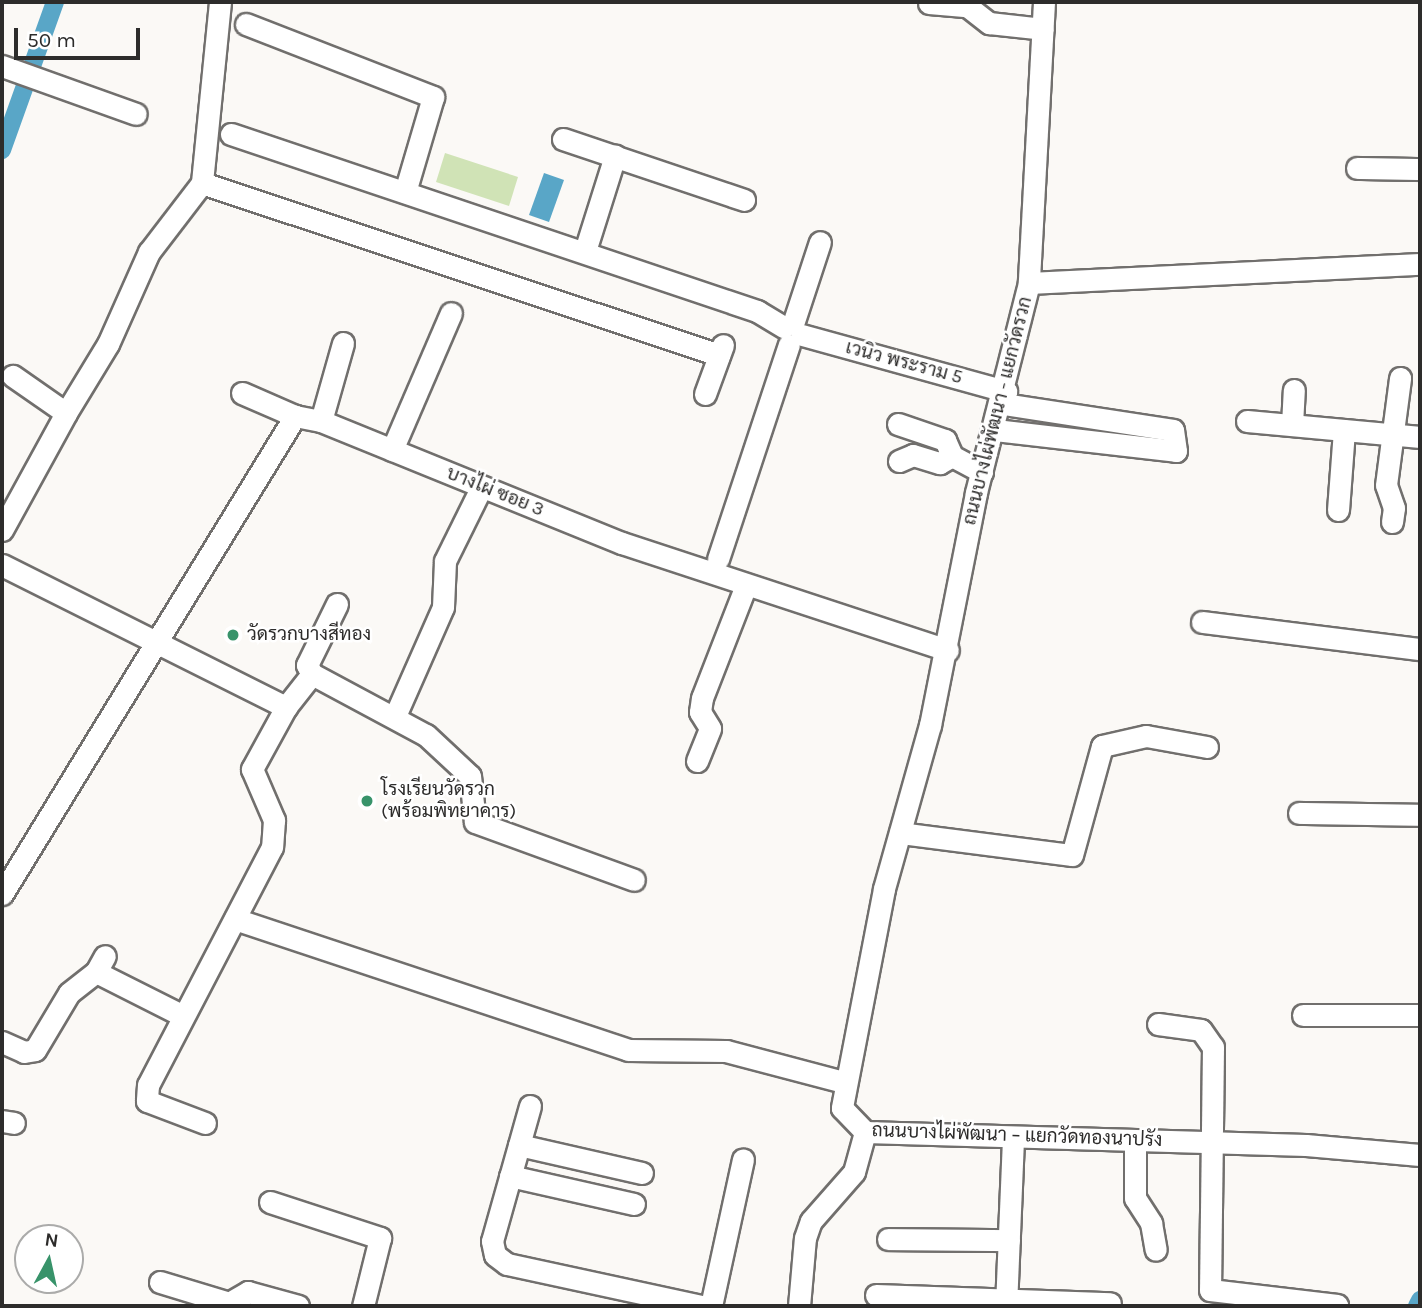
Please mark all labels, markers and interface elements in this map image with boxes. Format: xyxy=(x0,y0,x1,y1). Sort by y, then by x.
scale bar xyxy=(18,14,144,58)
text: 50 m xyxy=(27,28,76,52)
street label: ถนนบางไผ่พัฒนา - แยกวัดรวก xyxy=(959,294,1037,528)
street label: เวนิว พระราม 5 xyxy=(843,336,965,390)
street label: บางไผ่ ซอย 3 xyxy=(443,462,547,522)
place label: วัดรวกบางสีทอง xyxy=(247,624,371,646)
marker: วัดรวกบางสีทอง xyxy=(225,627,241,643)
place label: โรงเรียนวัดรวก (พร้อมพิทยาคาร) xyxy=(381,779,516,823)
marker: โรงเรียนวัดรวก (พร้อมพิทยาคาร) xyxy=(359,793,375,809)
street label: ถนนบางไผ่พัฒนา – แยกวัดทองนาปรัง xyxy=(871,1120,1163,1152)
north arrow xyxy=(14,1224,84,1294)
text: N xyxy=(43,1228,60,1252)

